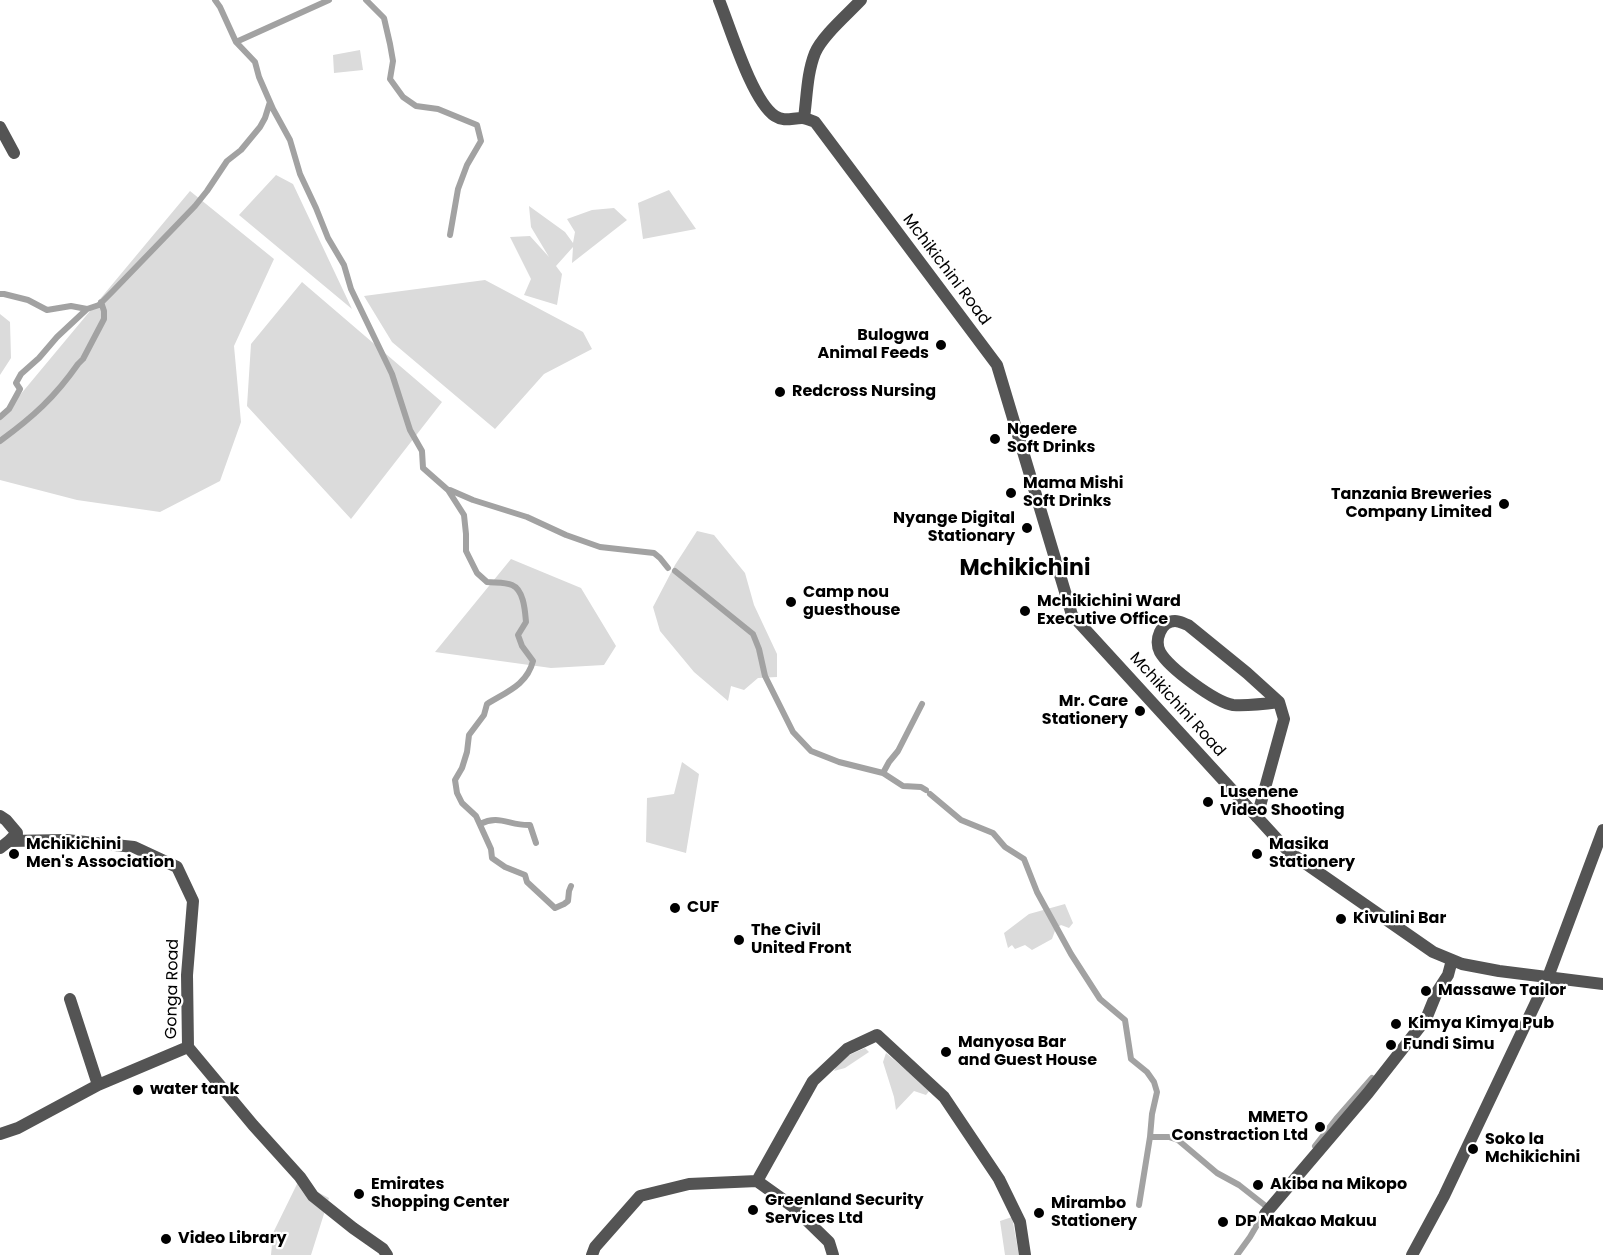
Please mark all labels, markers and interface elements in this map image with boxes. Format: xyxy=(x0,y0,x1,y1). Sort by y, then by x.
street label: Mchikichini Road xyxy=(898,211,994,329)
place label: Bulogwa Animal Feeds xyxy=(818,326,929,364)
marker: Bulogwa Animal Feeds xyxy=(934,338,948,352)
place label: Redcross Nursing xyxy=(792,382,936,402)
marker: Redcross Nursing xyxy=(773,385,787,399)
place label: Ngedere Soft Drinks xyxy=(1007,420,1095,458)
marker: Ngedere Soft Drinks xyxy=(988,432,1002,446)
place label: Mama Mishi Soft Drinks xyxy=(1023,474,1124,512)
place label: Tanzania Breweries Company Limited xyxy=(1331,485,1492,523)
marker: Mama Mishi Soft Drinks xyxy=(1004,486,1018,500)
marker: Tanzania Breweries Company Limited xyxy=(1497,497,1511,511)
place label: Nyange Digital Stationary xyxy=(893,509,1015,547)
marker: Nyange Digital Stationary xyxy=(1020,521,1034,535)
district label: Mchikichini xyxy=(960,556,1090,582)
place label: Camp nou guesthouse xyxy=(803,583,900,621)
place label: Mchikichini Ward Executive Office xyxy=(1037,592,1181,630)
marker: Camp nou guesthouse xyxy=(784,595,798,609)
marker: Mchikichini Ward Executive Office xyxy=(1018,604,1032,618)
street label: Mchikichini Road xyxy=(1125,649,1229,761)
place label: Mr. Care Stationery xyxy=(1042,692,1128,730)
marker: Mr. Care Stationery xyxy=(1133,704,1147,718)
place label: Lusenene Video Shooting xyxy=(1220,783,1345,821)
marker: Lusenene Video Shooting xyxy=(1201,795,1215,809)
place label: Mchikichini Men's Association xyxy=(26,835,174,873)
place label: Masika Stationery xyxy=(1269,835,1355,873)
marker: Mchikichini Men's Association xyxy=(7,847,21,861)
marker: Masika Stationery xyxy=(1250,847,1264,861)
place label: CUF xyxy=(687,898,719,918)
marker: CUF xyxy=(668,901,682,915)
place label: Kivulini Bar xyxy=(1353,909,1446,929)
marker: Kivulini Bar xyxy=(1334,912,1348,926)
place label: The Civil United Front xyxy=(751,921,851,959)
marker: The Civil United Front xyxy=(732,933,746,947)
street label: Gonga Road xyxy=(163,939,183,1039)
place label: Massawe Tailor xyxy=(1438,981,1566,1001)
marker: Massawe Tailor xyxy=(1419,984,1433,998)
place label: Kimya Kimya Pub xyxy=(1408,1014,1554,1034)
marker: Kimya Kimya Pub xyxy=(1389,1017,1403,1031)
place label: Manyosa Bar and Guest House xyxy=(958,1033,1097,1071)
place label: Fundi Simu xyxy=(1403,1035,1495,1055)
marker: Fundi Simu xyxy=(1384,1038,1398,1052)
marker: Manyosa Bar and Guest House xyxy=(939,1045,953,1059)
place label: water tank xyxy=(150,1080,239,1100)
marker: water tank xyxy=(131,1083,145,1097)
place label: MMETO Constraction Ltd xyxy=(1171,1108,1308,1146)
marker: MMETO Constraction Ltd xyxy=(1313,1120,1327,1134)
place label: Soko la Mchikichini xyxy=(1485,1130,1580,1168)
marker: Soko la Mchikichini xyxy=(1466,1142,1480,1156)
place label: Emirates Shopping Center xyxy=(371,1175,509,1213)
place label: Akiba na Mikopo xyxy=(1270,1175,1407,1195)
marker: Akiba na Mikopo xyxy=(1251,1178,1265,1192)
marker: Emirates Shopping Center xyxy=(352,1187,366,1201)
place label: Greenland Security Services Ltd xyxy=(765,1191,923,1229)
place label: Mirambo Stationery xyxy=(1051,1194,1137,1232)
marker: Greenland Security Services Ltd xyxy=(746,1203,760,1217)
marker: Mirambo Stationery xyxy=(1032,1206,1046,1220)
place label: DP Makao Makuu xyxy=(1235,1212,1377,1232)
marker: DP Makao Makuu xyxy=(1216,1215,1230,1229)
place label: Video Library xyxy=(178,1229,287,1249)
marker: Video Library xyxy=(159,1232,173,1246)

